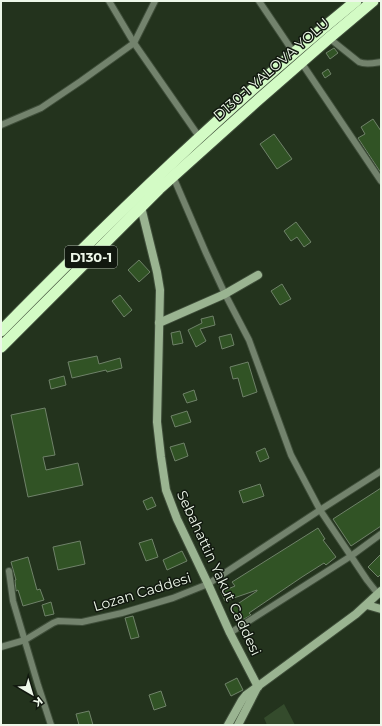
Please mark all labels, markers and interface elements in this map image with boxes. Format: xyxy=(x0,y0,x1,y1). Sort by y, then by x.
street label: D130-1 YALOVA YOLU xyxy=(209,14,333,124)
road number: D130-1 xyxy=(65,246,117,268)
street label: Sebahattin Yakut Caddesi xyxy=(173,488,265,658)
street label: Lozan Caddesi xyxy=(91,569,193,615)
north arrow xyxy=(12,674,52,714)
text: K xyxy=(30,694,46,710)

